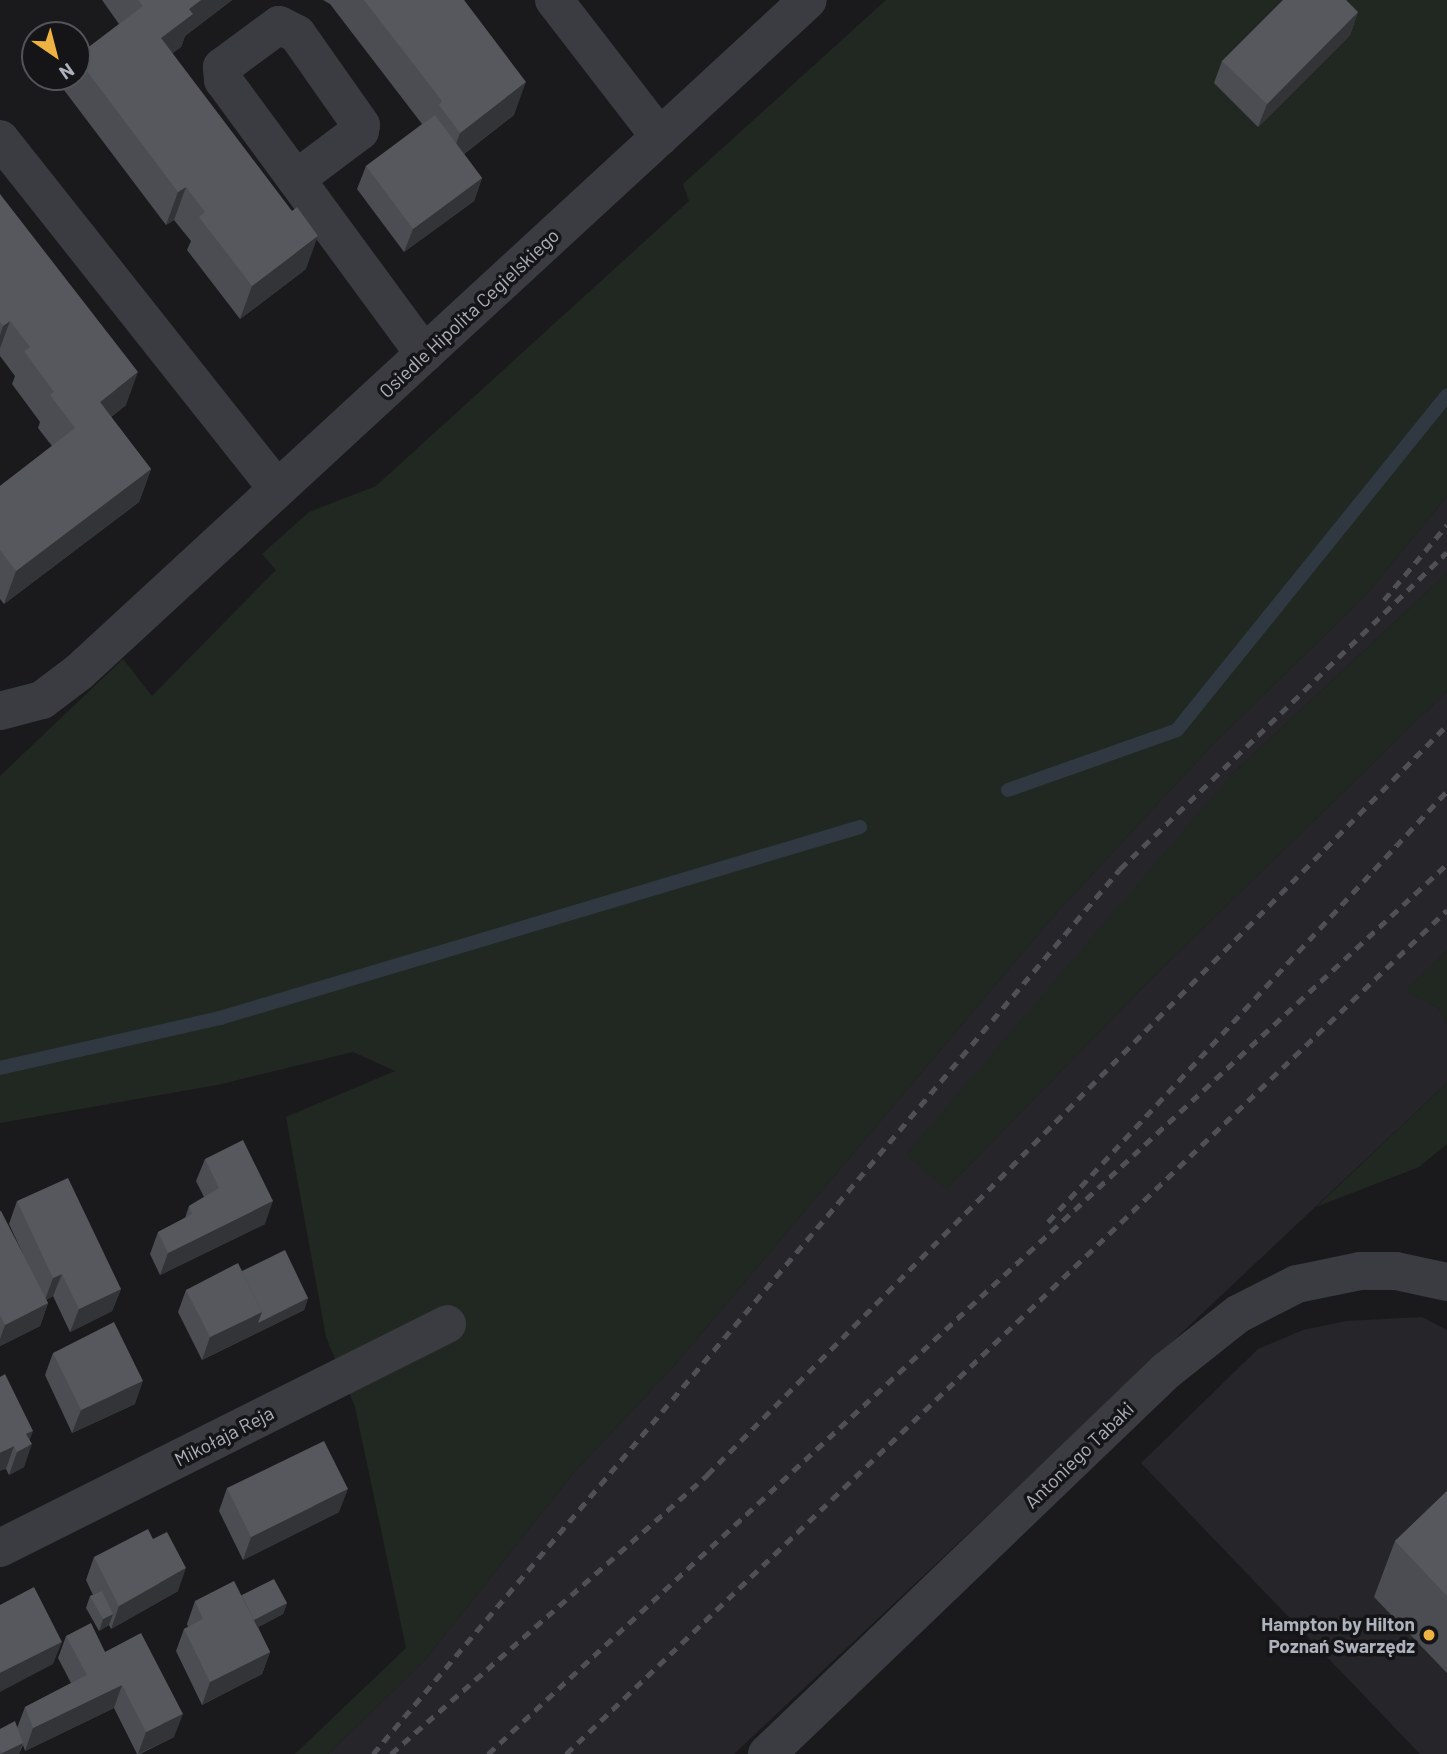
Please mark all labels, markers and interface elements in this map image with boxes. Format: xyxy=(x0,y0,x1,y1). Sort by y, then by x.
north arrow xyxy=(21,21,91,91)
text: N xyxy=(55,59,79,85)
street label: Osiedle Hipolita Cegielskiego xyxy=(374,224,564,402)
street label: Antoniego Tabaki xyxy=(1020,1397,1138,1513)
street label: Mikołaja Reja xyxy=(171,1401,277,1471)
place label: Hampton by Hilton Poznań Swarzędz xyxy=(1261,1613,1415,1657)
marker: Hampton by Hilton Poznań Swarzędz xyxy=(1421,1627,1437,1643)

